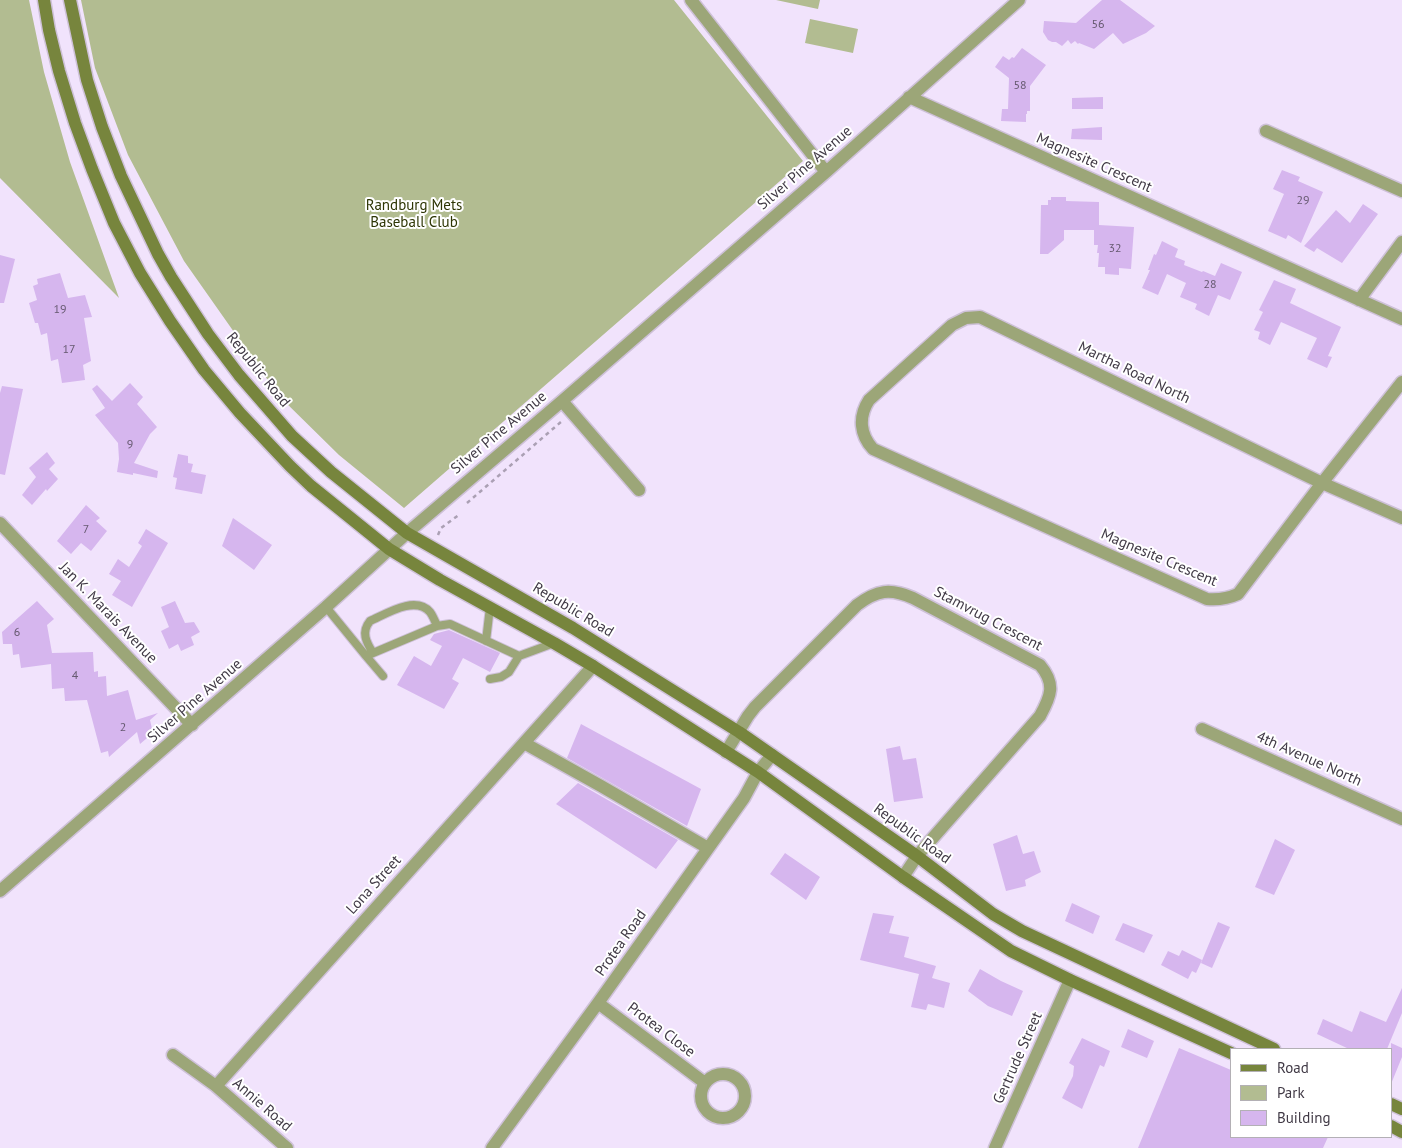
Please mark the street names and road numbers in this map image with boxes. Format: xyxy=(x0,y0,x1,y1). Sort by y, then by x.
street label: Silver Pine Avenue xyxy=(754,122,856,214)
street label: Magnesite Crescent xyxy=(1033,129,1155,197)
street label: Republic Road xyxy=(222,329,294,411)
street label: Martha Road North xyxy=(1075,338,1193,408)
street label: Silver Pine Avenue xyxy=(448,388,550,478)
street label: Magnesite Crescent xyxy=(1098,525,1220,591)
street label: Jan K. Marais Avenue xyxy=(55,559,161,667)
street label: Republic Road xyxy=(529,579,617,641)
street label: Stamvrug Crescent xyxy=(931,583,1045,655)
street label: Silver Pine Avenue xyxy=(144,655,246,747)
street label: 4th Avenue North xyxy=(1254,728,1364,790)
street label: Republic Road xyxy=(870,800,954,868)
street label: Lona Street xyxy=(343,852,405,918)
street label: Protea Road xyxy=(592,906,650,980)
street label: Protea Close xyxy=(624,999,698,1061)
street label: Gertrude Street xyxy=(990,1009,1046,1107)
street label: Annie Road xyxy=(229,1074,295,1136)

